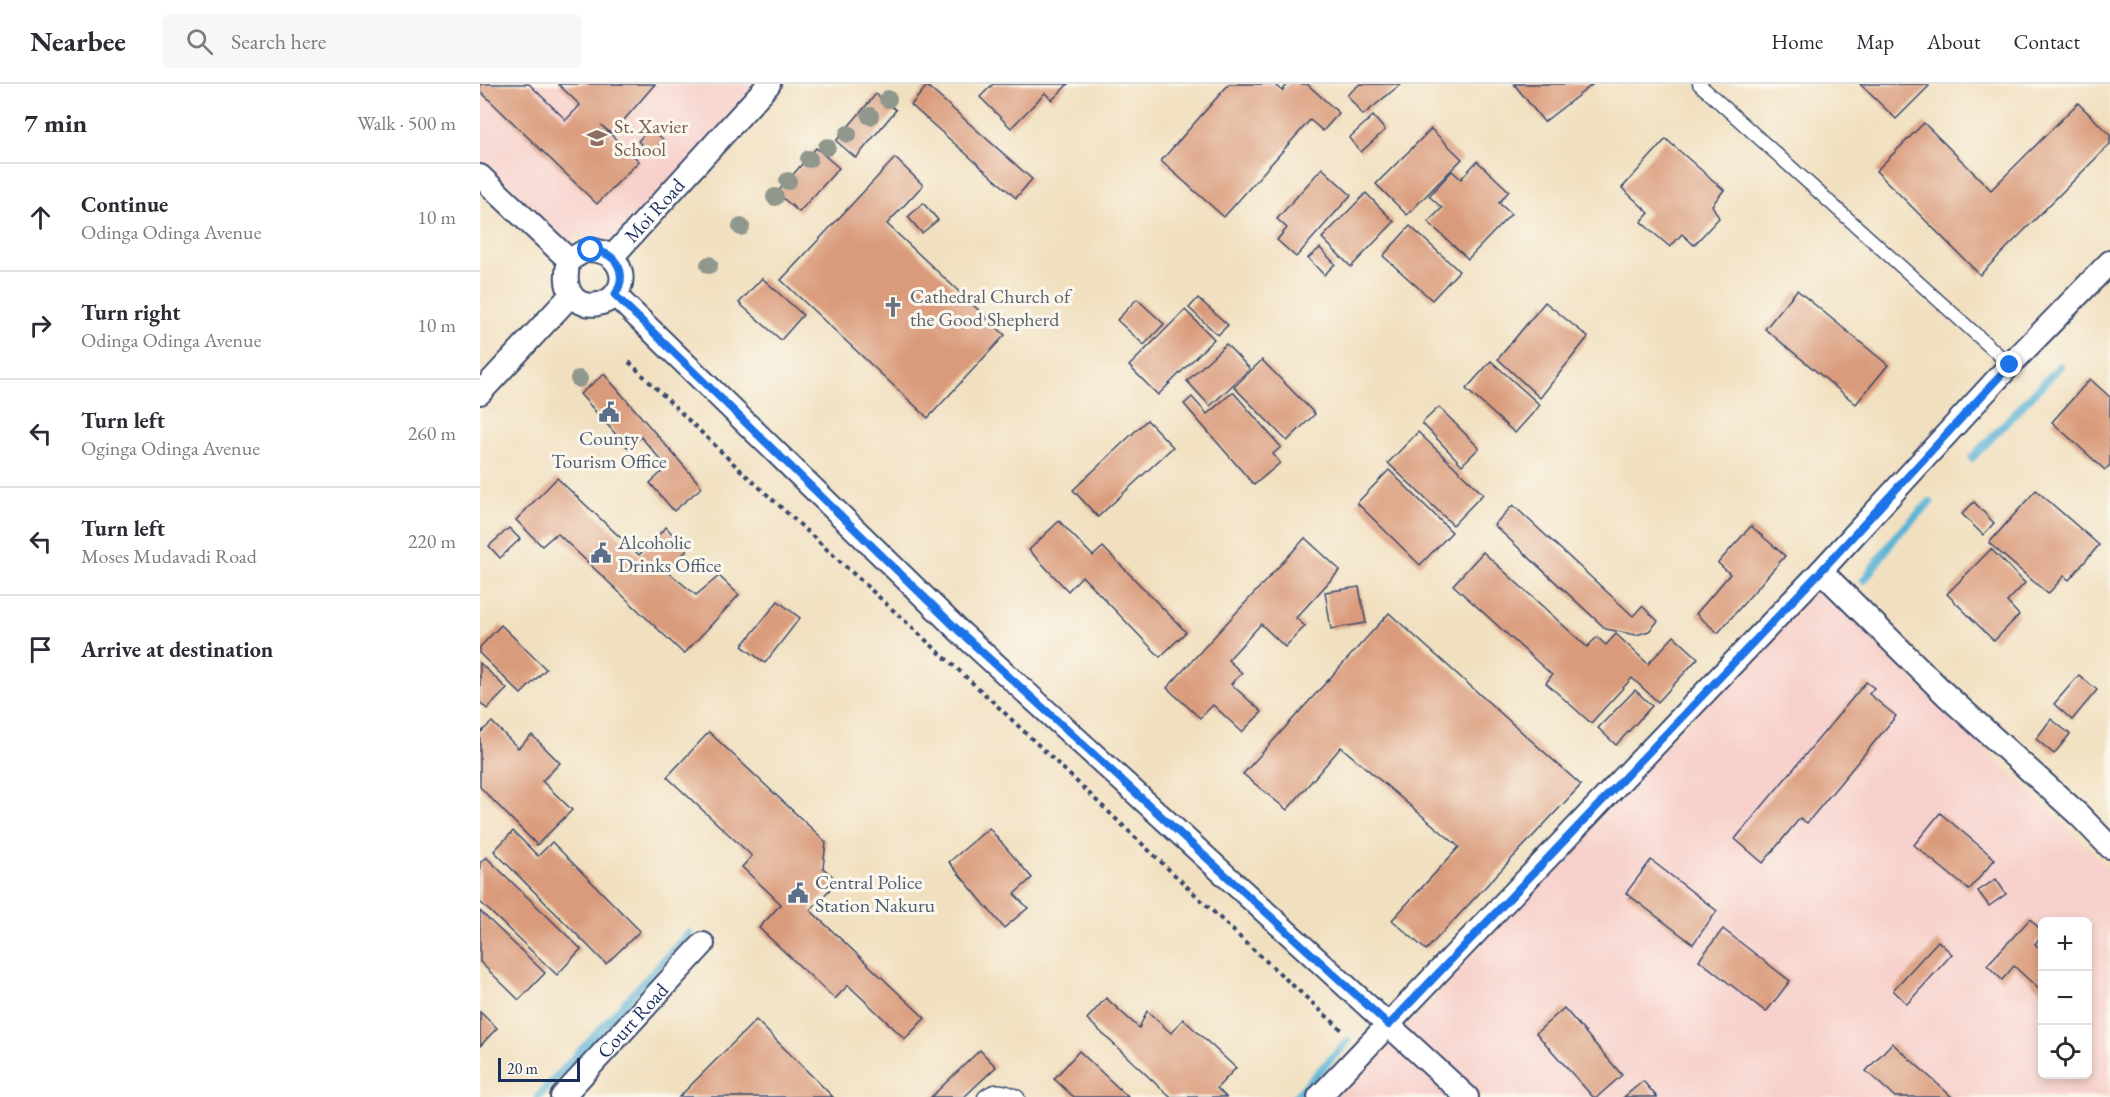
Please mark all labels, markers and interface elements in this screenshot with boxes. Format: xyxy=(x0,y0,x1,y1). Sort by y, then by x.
search box xyxy=(162,14,582,68)
text: Nearbee xyxy=(30,23,126,59)
icon: search xyxy=(183,25,216,58)
text: Search here xyxy=(231,27,326,56)
text: Home xyxy=(1771,28,1823,55)
text: Map xyxy=(1856,28,1894,55)
text: About xyxy=(1927,28,1980,55)
text: Contact xyxy=(2013,28,2080,55)
text: 7 min xyxy=(24,106,87,140)
text: Walk · 500 m xyxy=(357,110,456,136)
place label: St. Xavier School xyxy=(614,113,688,162)
school or university icon: St. Xavier School xyxy=(585,126,609,150)
street label: Moi Road xyxy=(618,172,691,248)
text: Continue xyxy=(81,190,168,219)
icon: ahead xyxy=(24,201,57,234)
text: 10 m xyxy=(417,204,456,230)
text: Odinga Odinga Avenue xyxy=(81,219,261,245)
route start xyxy=(577,236,603,262)
place label: Cathedral Church of the Good Shepherd xyxy=(910,283,1073,332)
church icon: Cathedral Church of the Good Shepherd xyxy=(881,295,905,319)
text: Turn right xyxy=(81,298,180,327)
icon: right xyxy=(24,309,57,342)
text: 10 m xyxy=(417,312,456,338)
text: Odinga Odinga Avenue xyxy=(81,327,261,353)
route end xyxy=(1996,351,2022,377)
public building icon: County Tourism Office xyxy=(597,400,621,424)
text: Turn left xyxy=(81,406,165,435)
icon: left xyxy=(24,417,57,450)
text: 260 m xyxy=(408,420,456,446)
place label: County Tourism Office xyxy=(551,425,667,474)
text: Oginga Odinga Avenue xyxy=(81,435,260,461)
text: Turn left xyxy=(81,514,165,543)
icon: left xyxy=(24,525,57,558)
text: 220 m xyxy=(408,528,456,554)
place label: Alcoholic Drinks Office xyxy=(617,529,722,578)
public building icon: Alcoholic Drinks Office xyxy=(589,541,613,565)
text: Moses Mudavadi Road xyxy=(81,543,257,569)
icon: arrive xyxy=(24,633,57,666)
text: Arrive at destination xyxy=(81,635,273,664)
place label: Central Police Station Nakuru xyxy=(815,869,936,918)
public building icon: Central Police Station Nakuru xyxy=(786,881,810,905)
map controls xyxy=(2038,917,2092,1079)
button: + xyxy=(2038,917,2092,971)
button: − xyxy=(2038,971,2092,1025)
street label: Court Road xyxy=(591,977,674,1064)
button: locate xyxy=(2038,1025,2092,1079)
scale bar xyxy=(498,1055,580,1082)
text: 20 m xyxy=(507,1058,538,1079)

